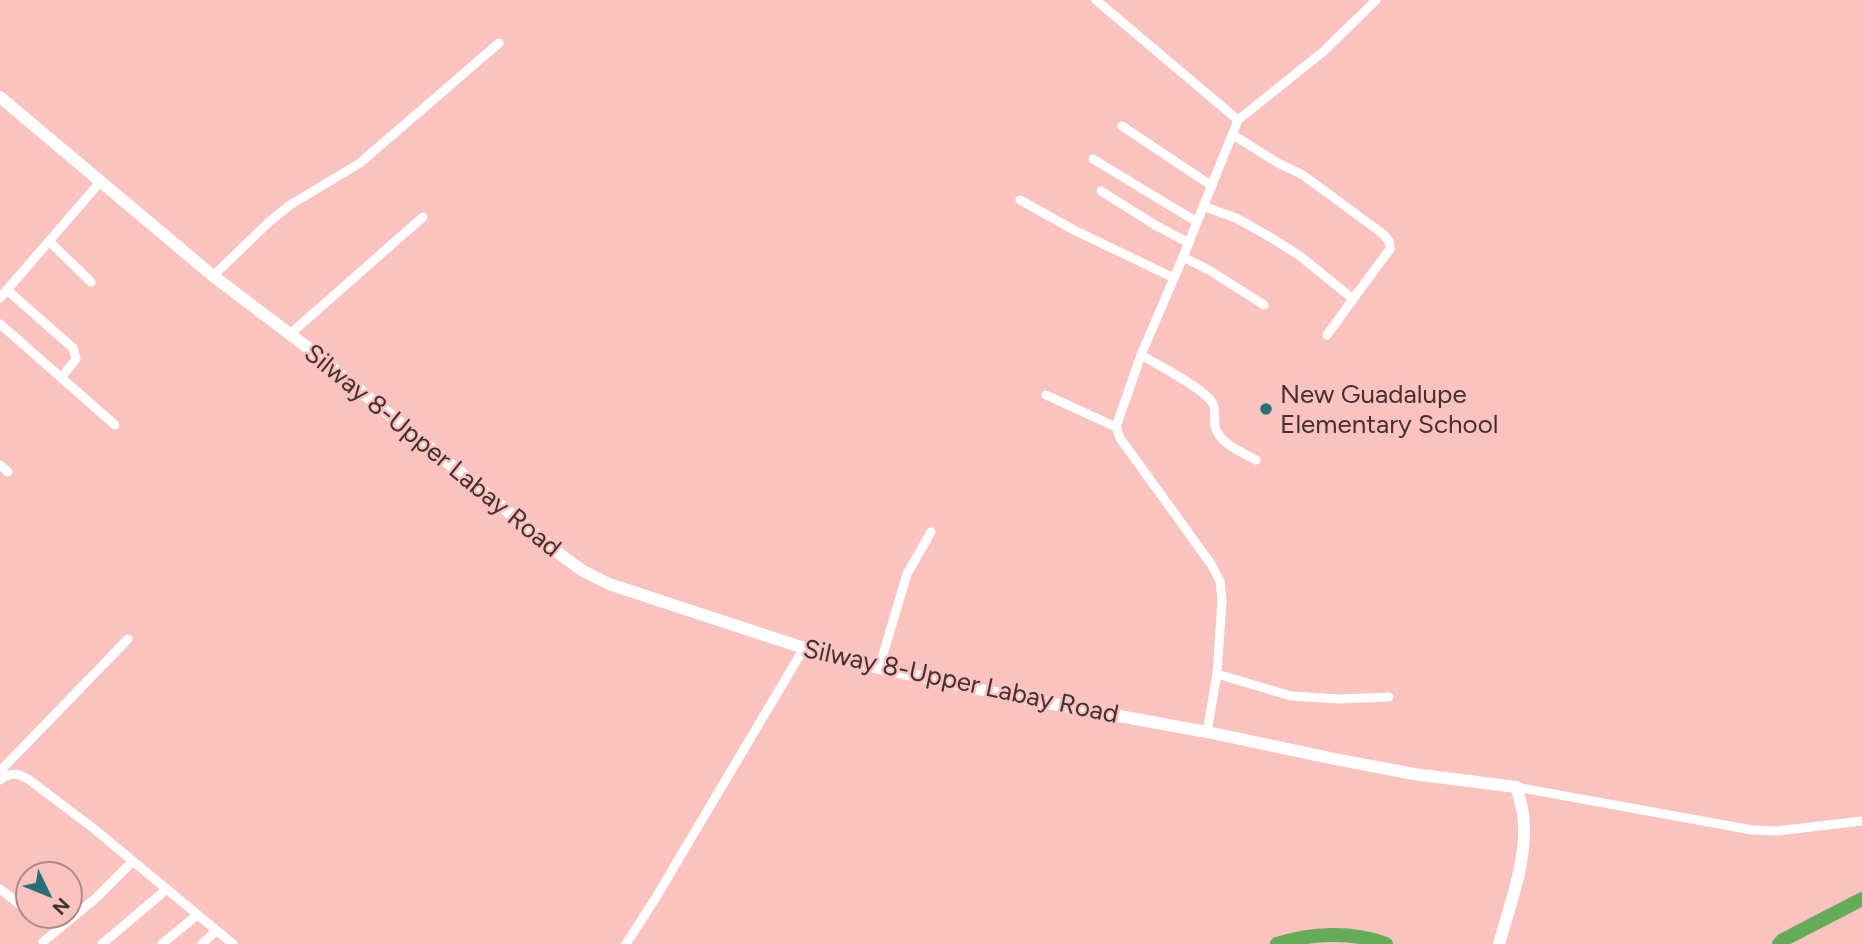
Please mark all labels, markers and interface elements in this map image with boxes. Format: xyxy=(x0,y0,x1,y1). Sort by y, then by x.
street label: Silway 8-Upper Labay Road xyxy=(298,336,568,564)
place label: New Guadalupe Elementary School xyxy=(1280,378,1498,440)
marker: New Guadalupe Elementary School xyxy=(1258,401,1274,417)
street label: Silway 8-Upper Labay Road xyxy=(801,632,1121,730)
north arrow xyxy=(14,860,84,930)
text: N xyxy=(48,893,74,919)

